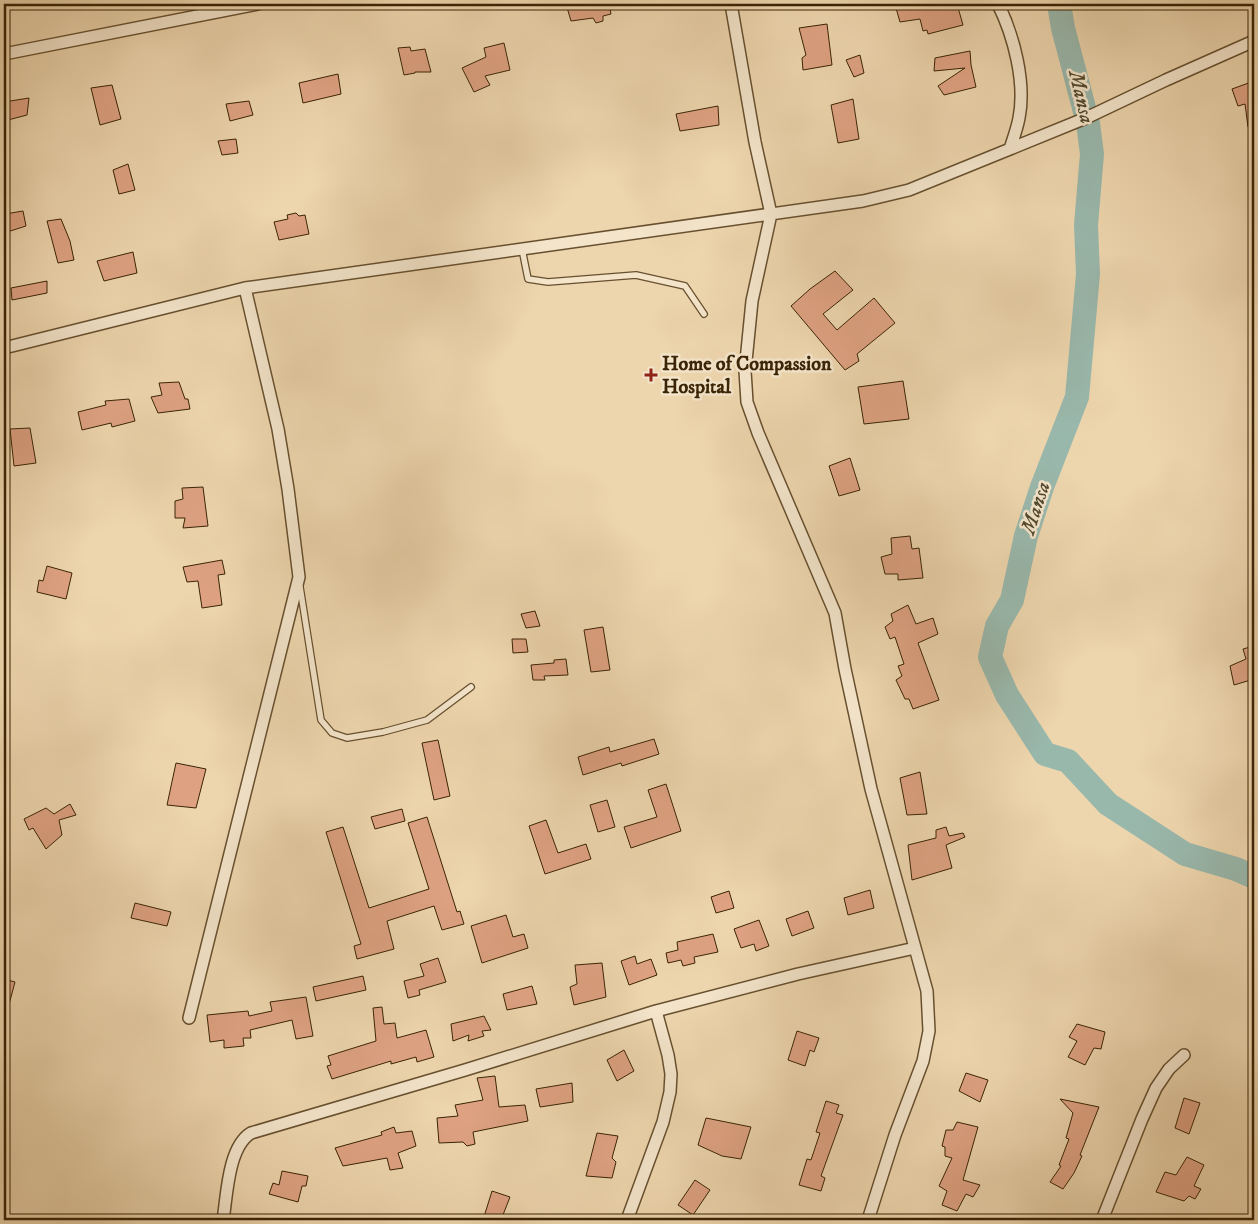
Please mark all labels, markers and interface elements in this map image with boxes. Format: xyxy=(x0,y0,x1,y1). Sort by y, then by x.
water label: Mansa xyxy=(1062,66,1100,126)
place label: Home of Compassion Hospital xyxy=(662,352,832,400)
marker: Home of Compassion Hospital xyxy=(644,368,658,382)
water label: Mansa xyxy=(1015,478,1057,539)

